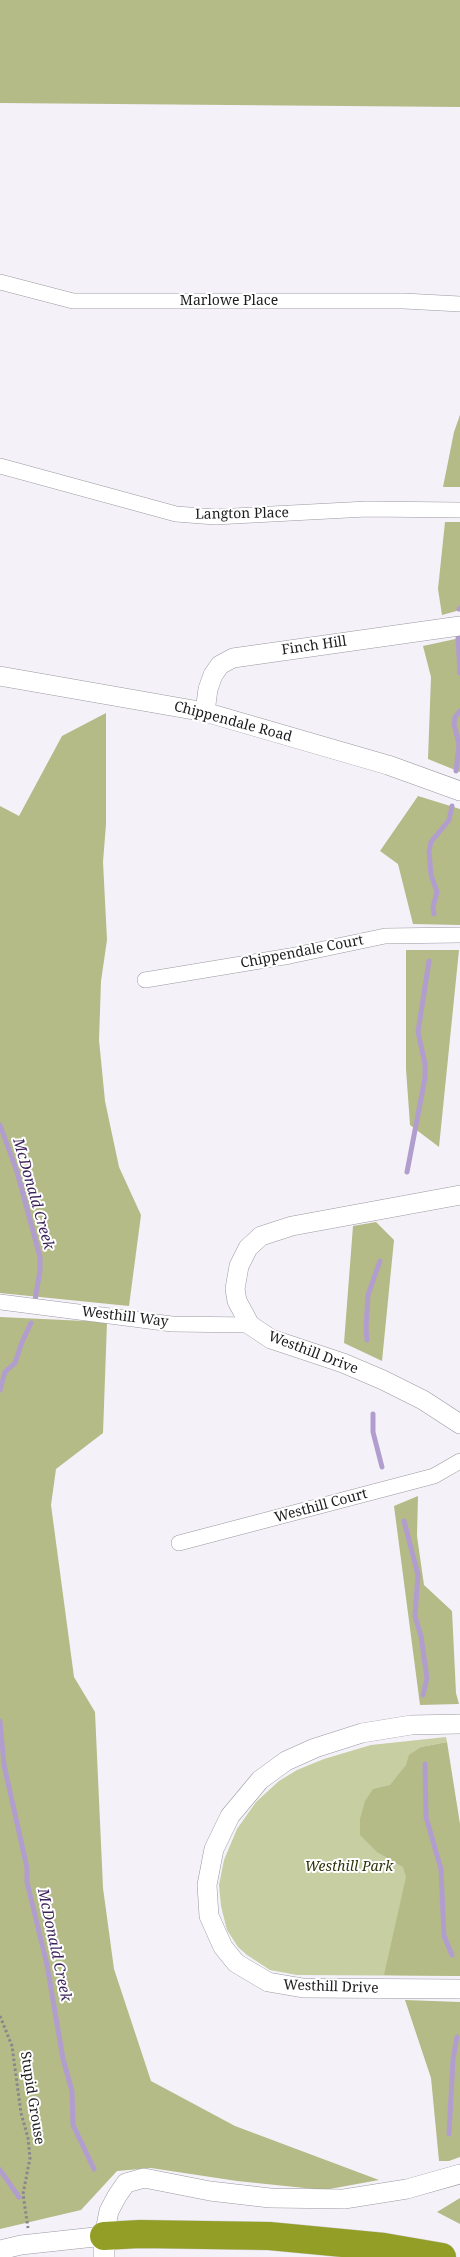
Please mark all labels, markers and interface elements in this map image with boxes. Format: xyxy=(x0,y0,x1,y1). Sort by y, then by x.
street label: Marlowe Place xyxy=(180,293,278,309)
street label: Langton Place xyxy=(195,505,289,523)
street label: Finch Hill xyxy=(280,633,348,659)
street label: Chippendale Road xyxy=(172,698,294,746)
street label: Chippendale Court xyxy=(239,932,365,972)
water label: McDonald Creek xyxy=(8,1136,58,1252)
street label: Westhill Way xyxy=(81,1303,169,1331)
street label: Westhill Drive xyxy=(266,1328,360,1378)
street label: Westhill Court xyxy=(273,1486,369,1526)
park label: Westhill Park xyxy=(305,1859,393,1875)
water label: McDonald Creek xyxy=(33,1887,75,2003)
street label: Westhill Drive xyxy=(283,1977,379,1997)
street label: Stupid Grouse xyxy=(16,2050,48,2146)

